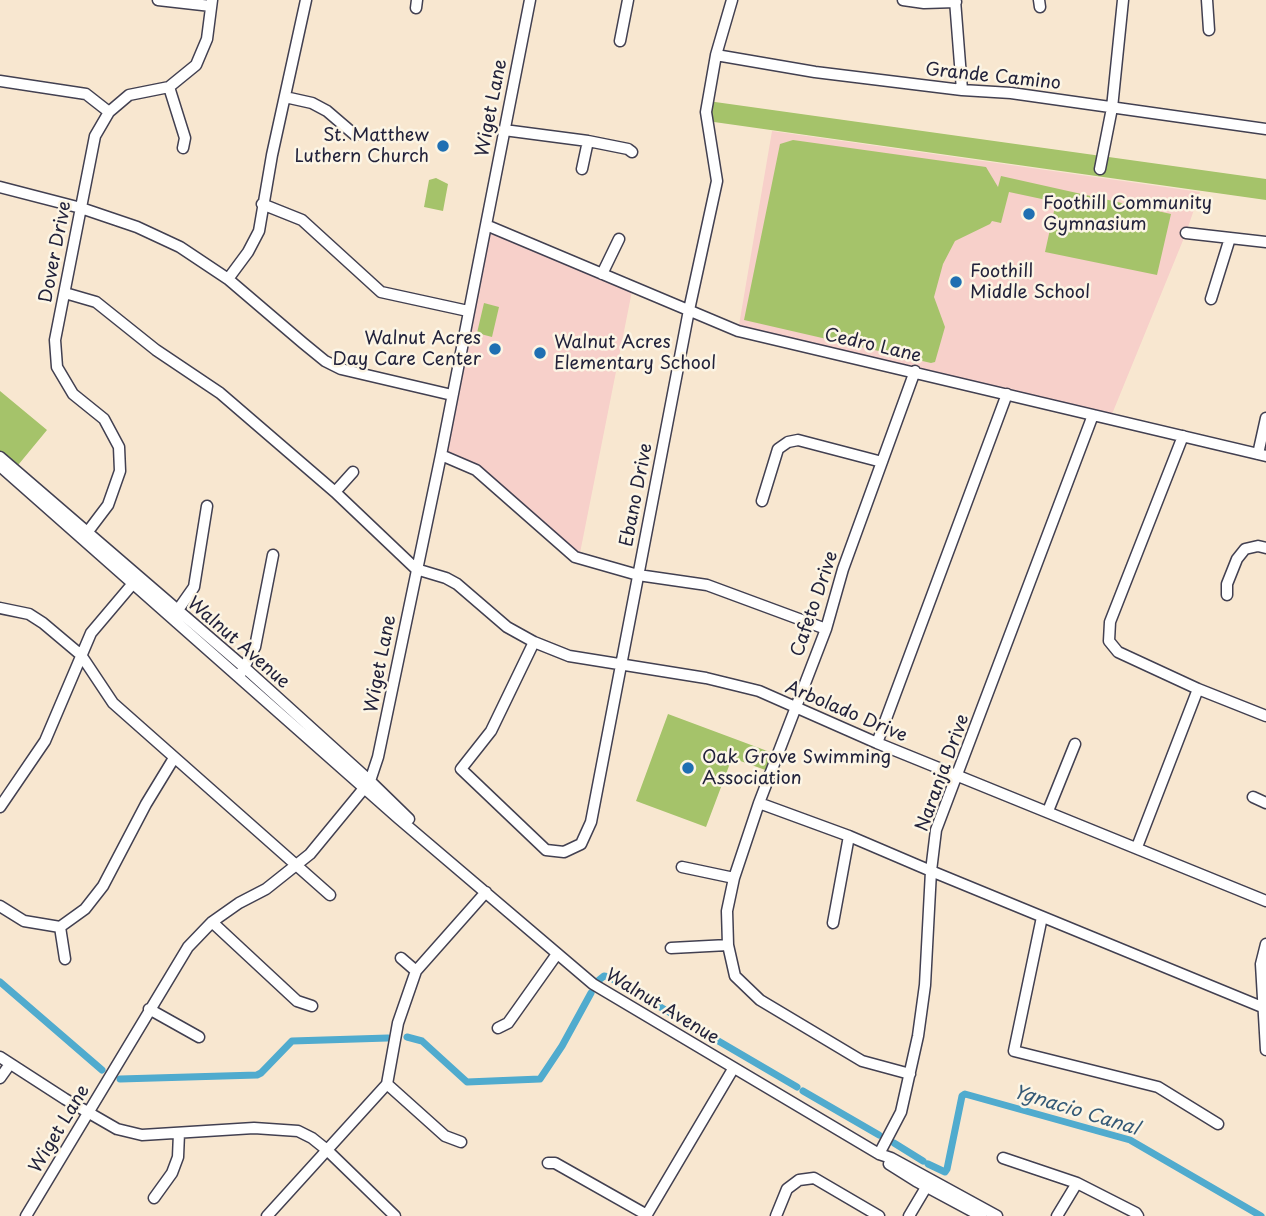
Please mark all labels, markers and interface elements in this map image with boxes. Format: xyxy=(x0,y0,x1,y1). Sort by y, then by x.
street label: Wiget Lane xyxy=(472,57,512,159)
street label: Grande Camino xyxy=(924,59,1062,95)
place label: St. Matthew Luthern Church xyxy=(295,125,429,168)
marker: St. Matthew Luthern Church xyxy=(435,138,451,154)
place label: Foothill Community Gymnasium xyxy=(1043,193,1212,235)
street label: Dover Drive xyxy=(36,199,76,305)
marker: Foothill Community Gymnasium xyxy=(1021,206,1037,222)
place label: Foothill Middle School xyxy=(970,261,1090,304)
marker: Foothill Middle School xyxy=(948,274,964,290)
street label: Cedro Lane xyxy=(822,324,924,368)
place label: Walnut Acres Day Care Center xyxy=(332,328,481,370)
place label: Walnut Acres Elementary School xyxy=(554,332,716,374)
marker: Walnut Acres Day Care Center xyxy=(487,341,503,357)
marker: Walnut Acres Elementary School xyxy=(532,345,548,361)
street label: Ebano Drive xyxy=(616,441,658,549)
street label: Cafeto Drive xyxy=(787,548,843,660)
street label: Walnut Avenue xyxy=(182,593,294,693)
street label: Wiget Lane xyxy=(361,613,401,715)
street label: Arbolado Drive xyxy=(782,677,910,747)
street label: Naranja Drive xyxy=(912,711,974,835)
place label: Oak Grove Swimming Association xyxy=(702,747,891,790)
marker: Oak Grove Swimming Association xyxy=(680,760,696,776)
street label: Walnut Avenue xyxy=(601,965,723,1049)
street label: Wiget Lane xyxy=(25,1081,95,1177)
water label: Ygnacio Canal xyxy=(1010,1081,1142,1141)

